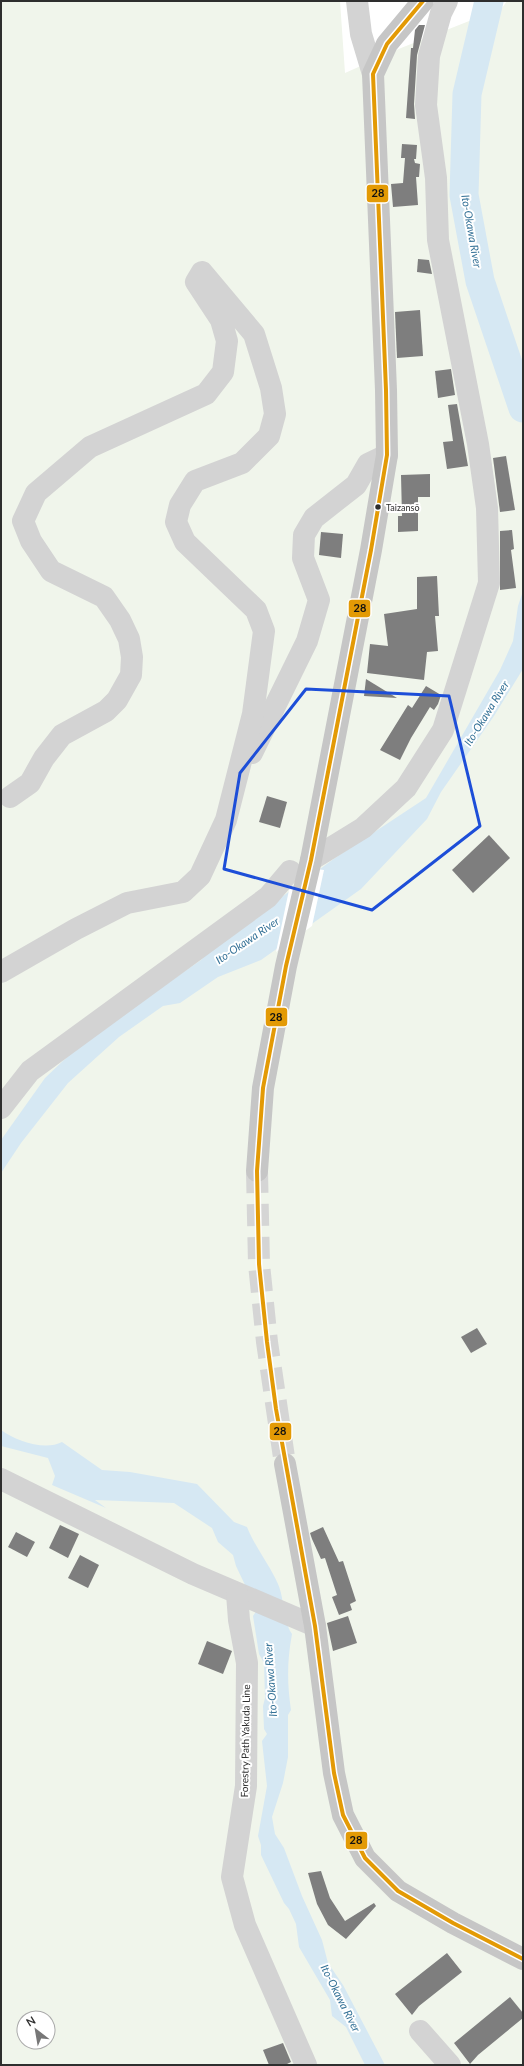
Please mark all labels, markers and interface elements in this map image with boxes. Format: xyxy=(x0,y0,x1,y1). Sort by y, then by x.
line badge: 28 xyxy=(366,184,389,203)
text: 28 xyxy=(372,186,384,199)
water label: Ito-Okawa River xyxy=(459,193,485,269)
marker: Taizansō xyxy=(373,502,383,512)
place label: Taizansō xyxy=(386,502,419,513)
line badge: 28 xyxy=(348,599,371,618)
text: 28 xyxy=(354,601,366,614)
water label: Ito-Okawa River xyxy=(461,678,511,748)
water label: Ito-Okawa River xyxy=(213,914,281,966)
line badge: 28 xyxy=(265,1007,288,1027)
text: 28 xyxy=(270,1010,282,1023)
line badge: 28 xyxy=(269,1422,292,1441)
text: 28 xyxy=(274,1424,286,1437)
water label: Ito-Okawa River xyxy=(261,1642,279,1717)
street label: Forestry Path Yakuda Line xyxy=(238,1684,252,1798)
line badge: 28 xyxy=(345,1831,368,1850)
text: 28 xyxy=(350,1833,362,1846)
water label: Ito-Okawa River xyxy=(318,1962,364,2034)
north arrow xyxy=(16,2010,56,2050)
text: N xyxy=(24,2013,38,2029)

